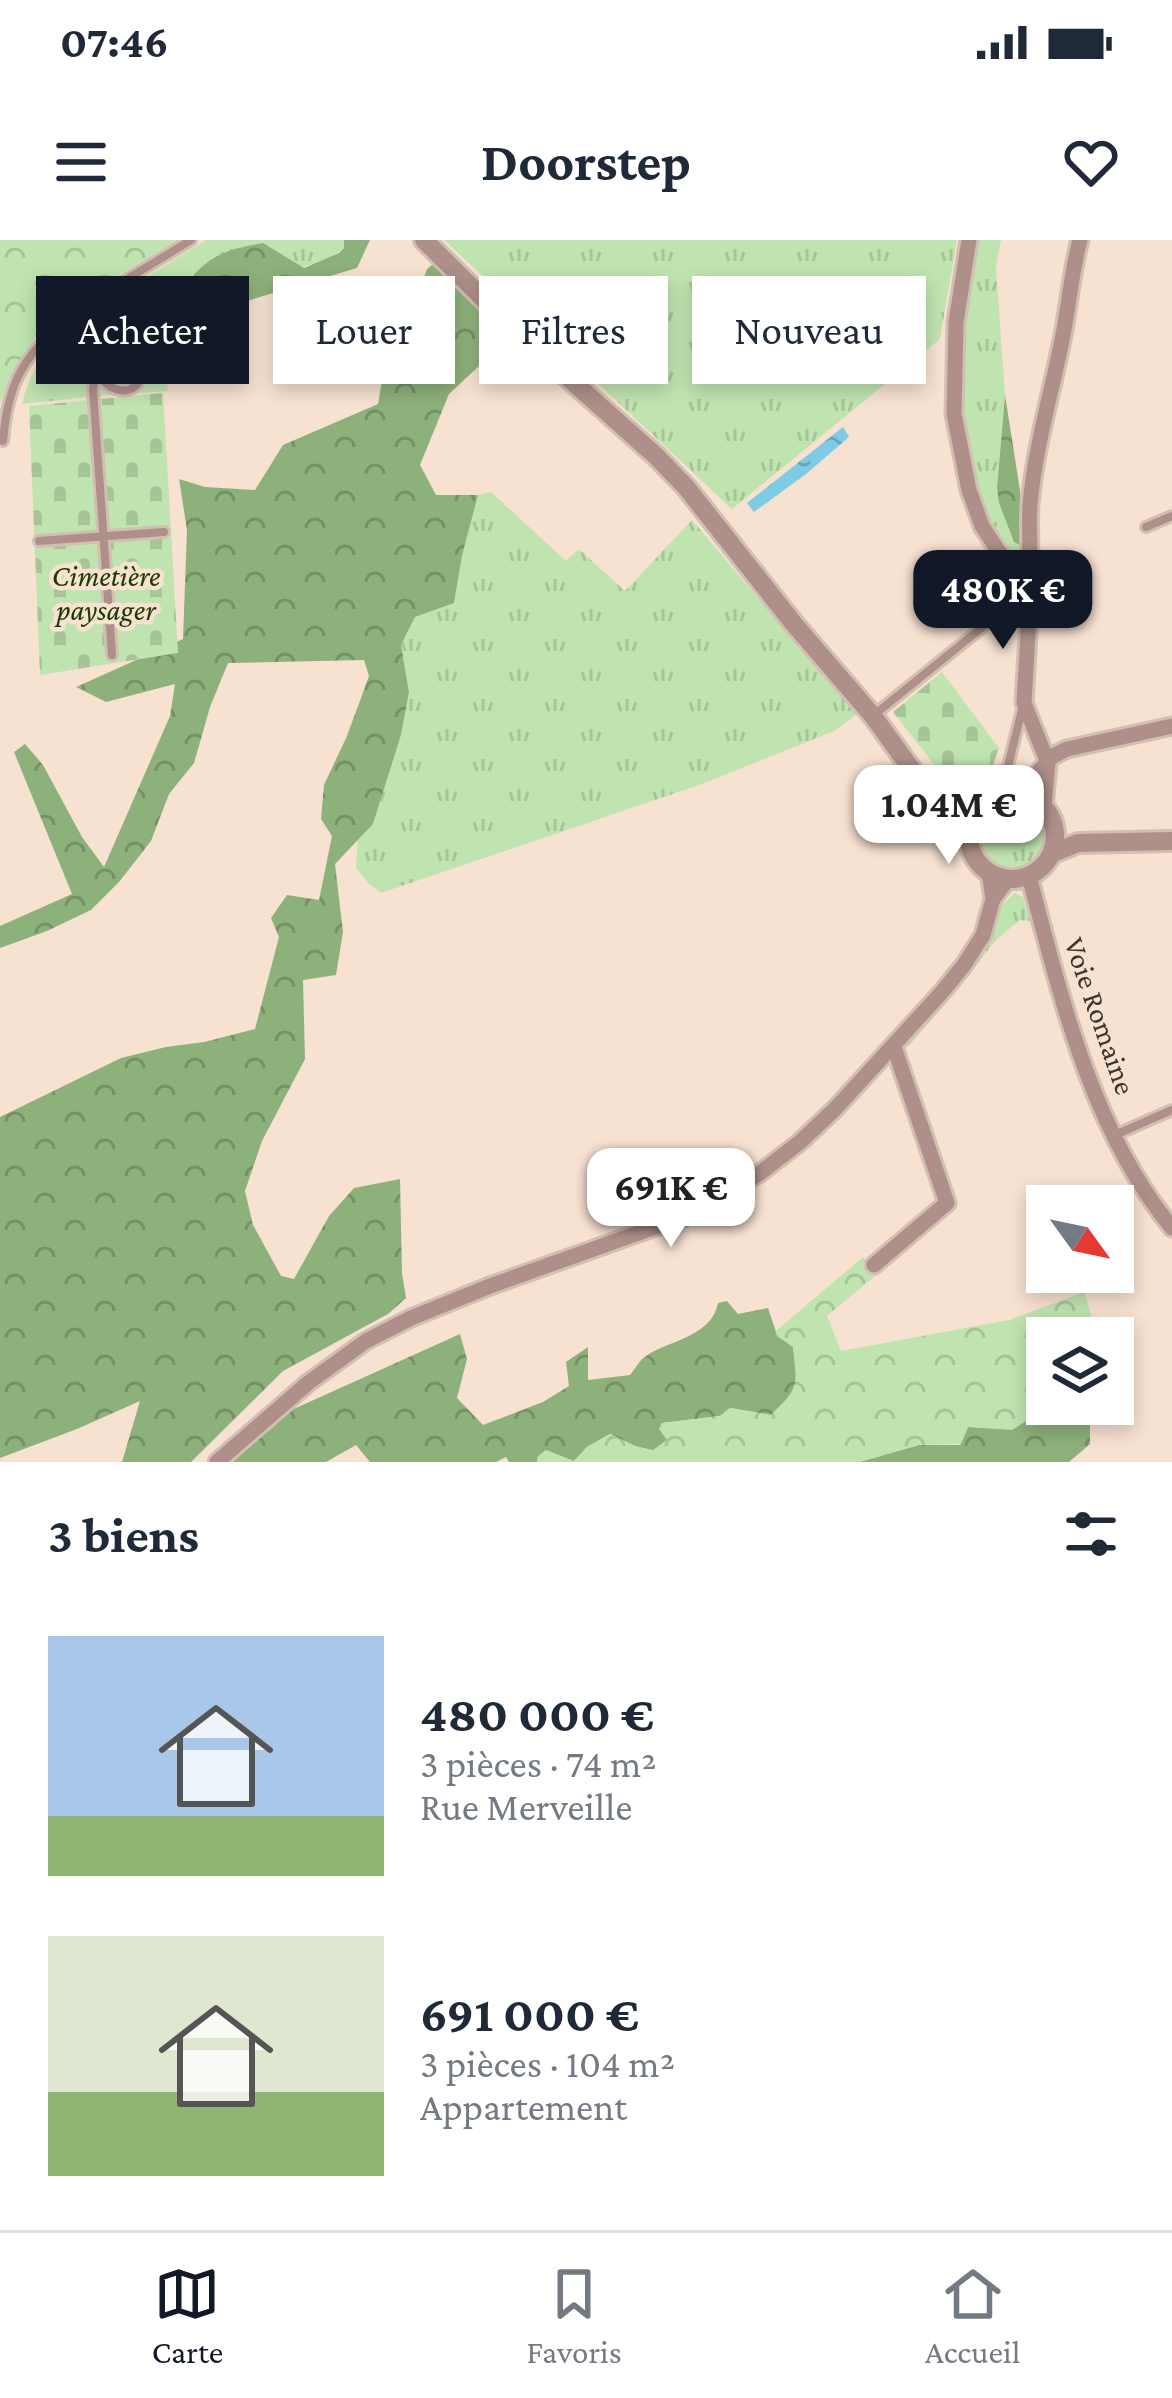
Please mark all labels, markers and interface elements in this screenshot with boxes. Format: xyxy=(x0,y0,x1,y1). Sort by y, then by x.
text: 07:46 xyxy=(60,17,169,67)
icon: menu xyxy=(48,129,114,195)
icon: heart xyxy=(1058,129,1124,195)
text: Doorstep xyxy=(481,132,691,192)
chip: Acheter xyxy=(36,276,249,384)
chip: Louer xyxy=(273,276,455,384)
chip: Filtres xyxy=(479,276,668,384)
chip: Nouveau xyxy=(692,276,926,384)
pin: 480K € xyxy=(905,550,1101,652)
park label: Cimetière paysager xyxy=(52,559,160,627)
text: 480K € xyxy=(940,567,1066,610)
pin: 1.04M € xyxy=(838,765,1060,867)
text: 1.04M € xyxy=(881,782,1017,825)
street label: Voie Romaine xyxy=(1058,933,1143,1099)
pin: 691K € xyxy=(573,1148,769,1250)
text: 691K € xyxy=(614,1165,728,1208)
north arrow xyxy=(1026,1185,1134,1293)
map controls xyxy=(1026,1185,1134,1425)
button: layers xyxy=(1026,1317,1134,1425)
icon: filters xyxy=(1058,1501,1124,1567)
text: 3 biens xyxy=(48,1506,199,1563)
icon: home xyxy=(144,1684,288,1828)
text: 480 000 € xyxy=(420,1685,654,1742)
text: 3 pièces · 74 m² xyxy=(420,1742,657,1785)
text: Rue Merveille xyxy=(420,1785,632,1828)
icon: home xyxy=(144,1984,288,2128)
text: 691 000 € xyxy=(420,1985,639,2042)
text: 3 pièces · 104 m² xyxy=(420,2042,675,2085)
text: Appartement xyxy=(420,2085,627,2128)
tab: Carte xyxy=(152,2261,223,2370)
tab: Favoris xyxy=(526,2261,622,2370)
tab: Accueil xyxy=(925,2261,1020,2370)

